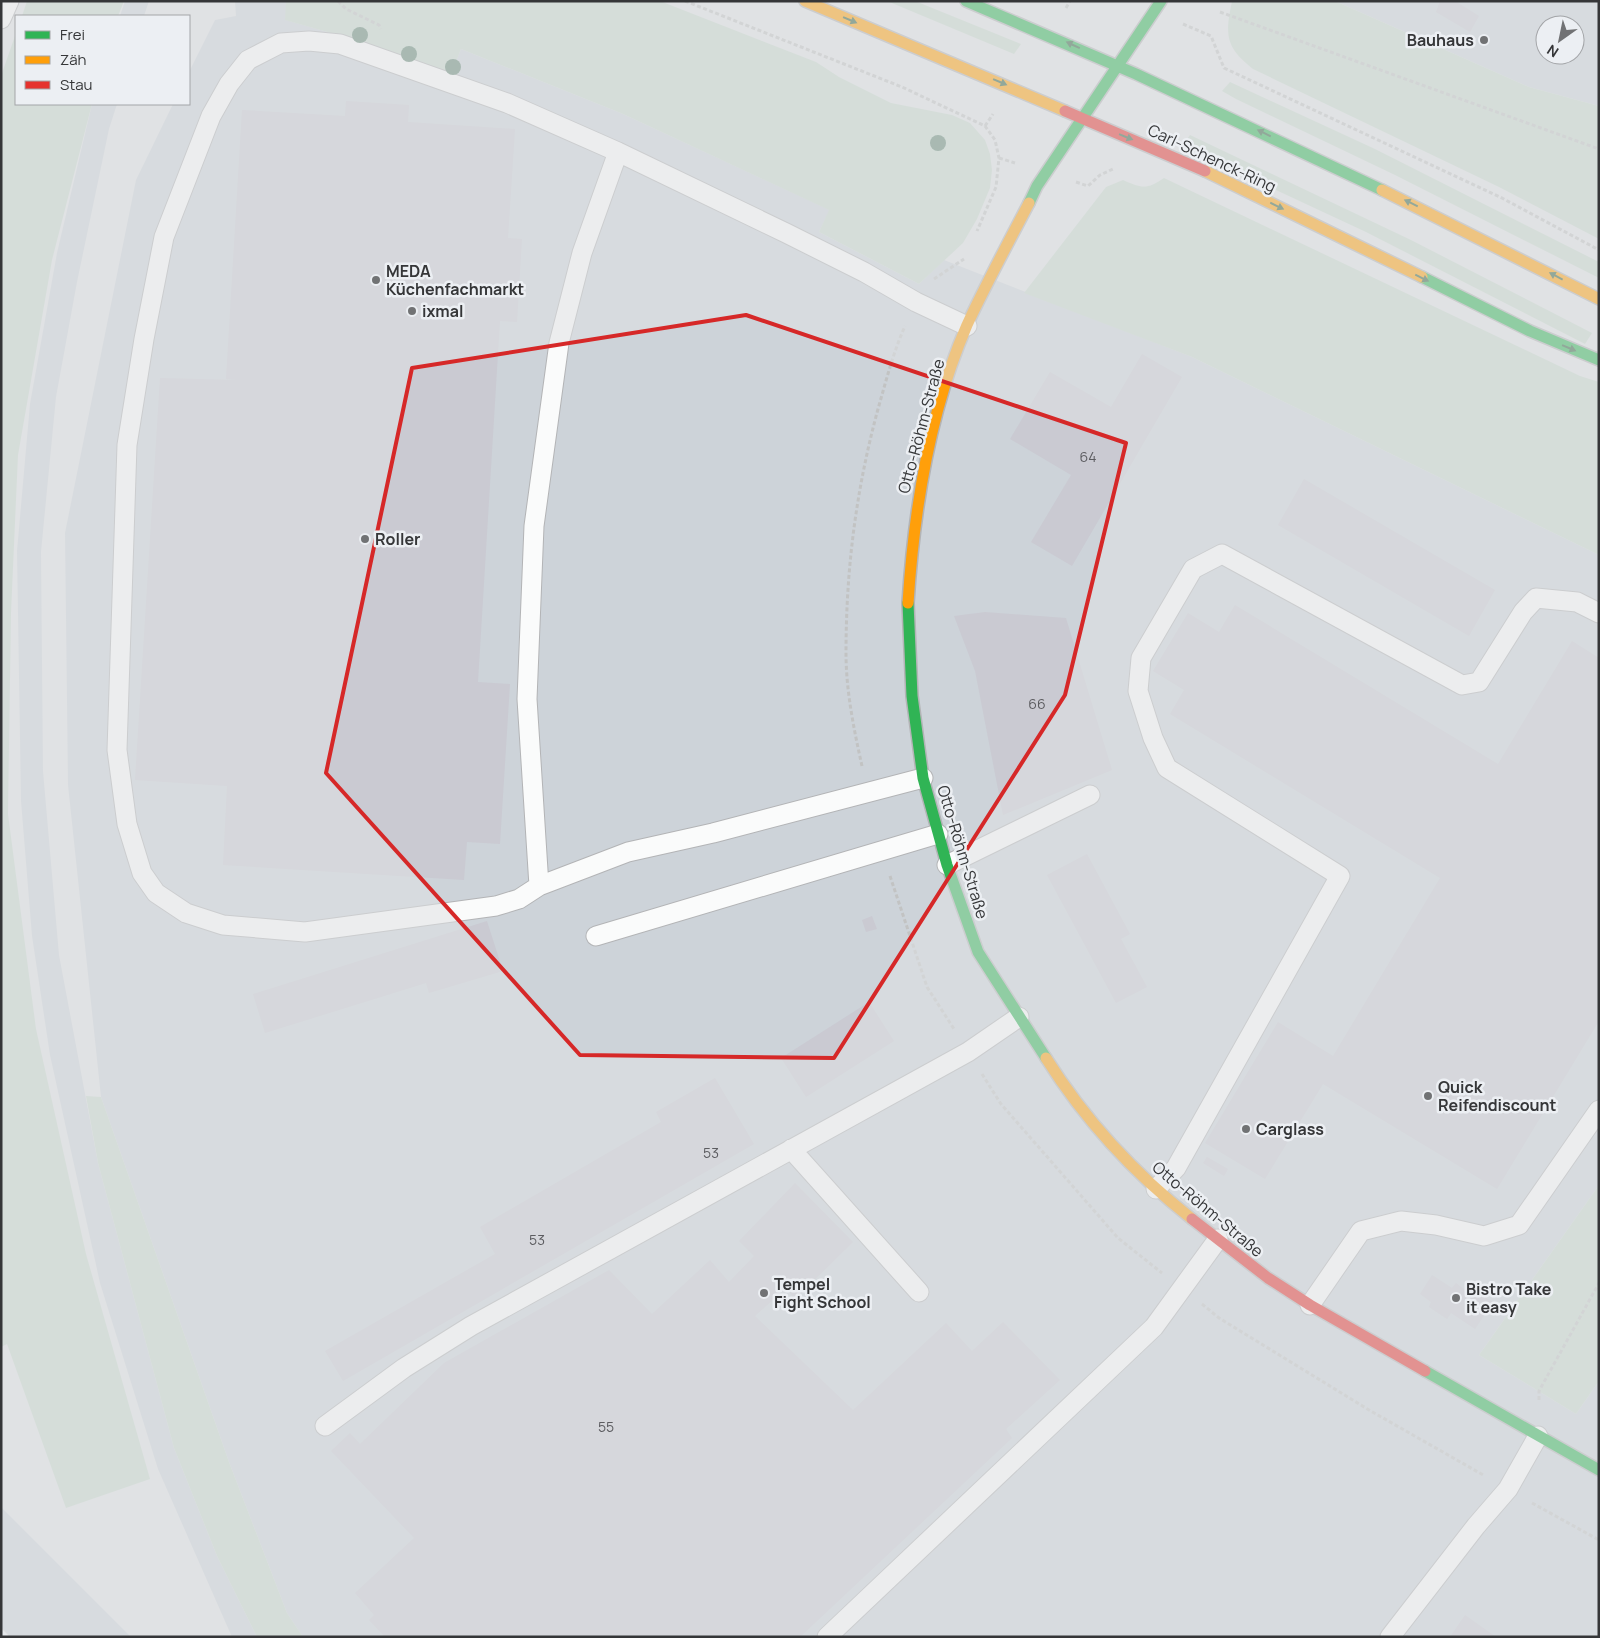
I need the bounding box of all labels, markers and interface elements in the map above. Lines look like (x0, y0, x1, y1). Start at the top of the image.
legend (15, 15, 190, 105)
north arrow (1535, 15, 1585, 65)
one-way arrow (843, 16, 858, 24)
text: Frei (60, 24, 85, 45)
place label: Bauhaus (1407, 29, 1474, 51)
marker: Bauhaus (1478, 34, 1490, 46)
one-way arrow (1066, 41, 1080, 49)
text: N (1543, 41, 1562, 62)
text: Zäh (60, 49, 87, 70)
text: Stau (60, 74, 93, 95)
one-way arrow (993, 78, 1008, 86)
street label: Carl-Schenck-Ring (1144, 119, 1280, 197)
one-way arrow (1257, 129, 1271, 137)
one-way arrow (1118, 134, 1133, 141)
one-way arrow (1403, 199, 1418, 207)
one-way arrow (1270, 202, 1284, 210)
place label: MEDA Küchenfachmarkt (386, 260, 524, 300)
one-way arrow (1548, 272, 1563, 280)
marker: MEDA Küchenfachmarkt (370, 274, 382, 286)
one-way arrow (1415, 274, 1430, 282)
place label: ixmal (422, 300, 463, 322)
marker: ixmal (406, 305, 418, 317)
one-way arrow (1562, 344, 1577, 352)
street label: Otto-Röhm-Straße (892, 356, 950, 496)
house number: 64 (1080, 447, 1096, 466)
place label: Roller (375, 528, 420, 550)
marker: Roller (359, 533, 371, 545)
house number: 66 (1028, 694, 1046, 713)
street label: Otto-Röhm-Straße (932, 783, 994, 921)
place label: Quick Reifendiscount (1438, 1076, 1557, 1116)
marker: Quick Reifendiscount (1422, 1090, 1434, 1102)
place label: Carglass (1256, 1118, 1324, 1140)
marker: Carglass (1240, 1123, 1252, 1135)
house number: 53 (703, 1143, 719, 1162)
street label: Otto-Röhm-Straße (1148, 1156, 1268, 1262)
house number: 53 (529, 1230, 545, 1249)
place label: Tempel Fight School (774, 1273, 871, 1313)
place label: Bistro Take it easy (1466, 1278, 1552, 1318)
marker: Tempel Fight School (758, 1287, 770, 1299)
marker: Bistro Take it easy (1450, 1292, 1462, 1304)
house number: 55 (598, 1417, 614, 1436)

